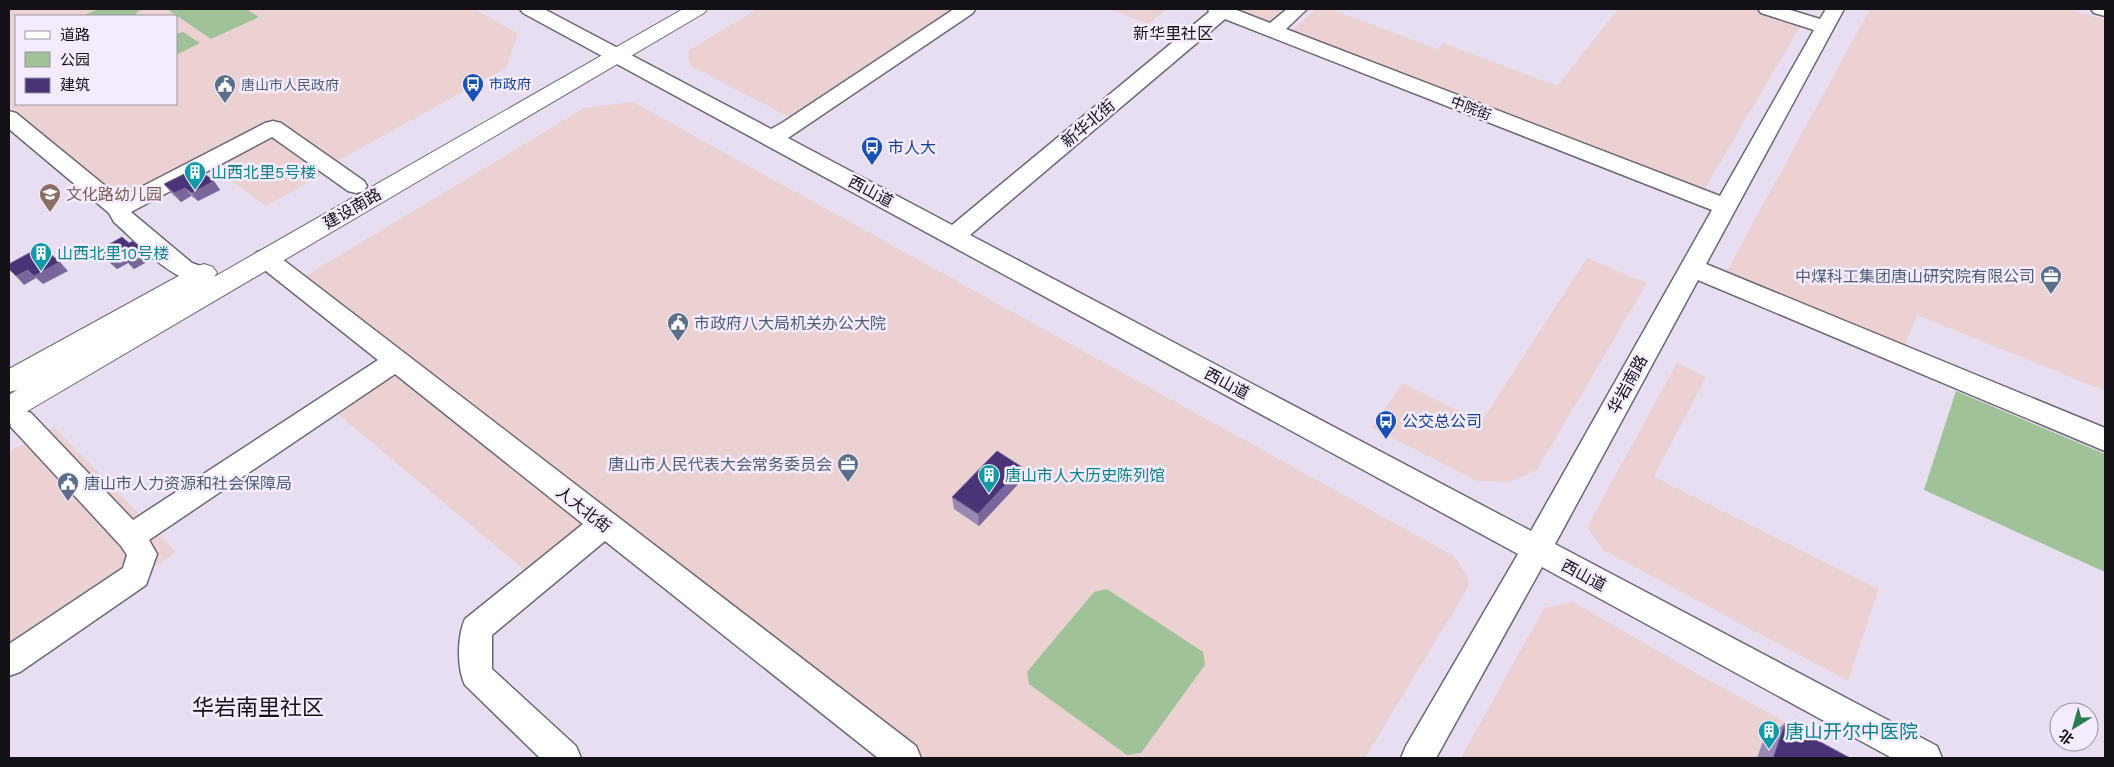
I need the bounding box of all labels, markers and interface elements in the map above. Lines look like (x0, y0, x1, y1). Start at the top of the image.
legend (15, 15, 178, 105)
district label: 新华里社区 (1133, 24, 1213, 43)
text: 道路 (60, 26, 90, 44)
text: 公园 (60, 51, 90, 69)
bus stop icon: 市政府 (461, 72, 485, 103)
public building icon: 唐山市人民政府 (213, 73, 237, 104)
text: 建筑 (60, 76, 90, 94)
place label: 市政府 (489, 76, 531, 92)
place label: 唐山市人民政府 (241, 77, 339, 93)
street label: 中院街 (1449, 93, 1493, 123)
street label: 新华北街 (1058, 96, 1119, 151)
bus stop icon: 市人大 (860, 135, 884, 166)
place label: 市人大 (888, 138, 936, 157)
building icon: 山西北里5号楼 (183, 160, 207, 191)
place label: 山西北里5号楼 (211, 163, 316, 182)
street label: 西山道 (845, 172, 896, 211)
school or university icon: 文化路幼儿园 (38, 182, 62, 213)
street label: 建设南路 (320, 184, 385, 233)
place label: 文化路幼儿园 (66, 185, 162, 204)
building icon: 山西北里10号楼 (29, 241, 53, 272)
place label: 山西北里10号楼 (57, 244, 169, 263)
office icon: 中煤科工集团唐山研究院有限公司 (2039, 264, 2063, 295)
place label: 中煤科工集团唐山研究院有限公司 (1795, 267, 2035, 286)
public building icon: 市政府八大局机关办公大院 (666, 311, 690, 342)
place label: 市政府八大局机关办公大院 (694, 314, 886, 333)
street label: 华岩南路 (1604, 352, 1651, 417)
street label: 西山道 (1201, 364, 1252, 403)
bus stop icon: 公交总公司 (1374, 409, 1398, 440)
place label: 公交总公司 (1402, 412, 1482, 431)
office icon: 唐山市人民代表大会常务委员会 (836, 452, 860, 483)
place label: 唐山市人民代表大会常务委员会 (608, 455, 832, 474)
building icon: 唐山市人大历史陈列馆 (977, 463, 1001, 494)
place label: 唐山市人大历史陈列馆 (1005, 466, 1165, 485)
public building icon: 唐山市人力资源和社会保障局 (56, 471, 80, 502)
place label: 唐山市人力资源和社会保障局 (84, 474, 292, 493)
street label: 人大北街 (553, 482, 615, 537)
street label: 西山道 (1558, 556, 1609, 595)
district label: 华岩南里社区 (192, 695, 324, 720)
north arrow (2049, 702, 2099, 752)
building icon: 唐山开尔中医院 (1757, 719, 1781, 750)
place label: 唐山开尔中医院 (1785, 720, 1918, 743)
text: 北 (2056, 727, 2077, 748)

